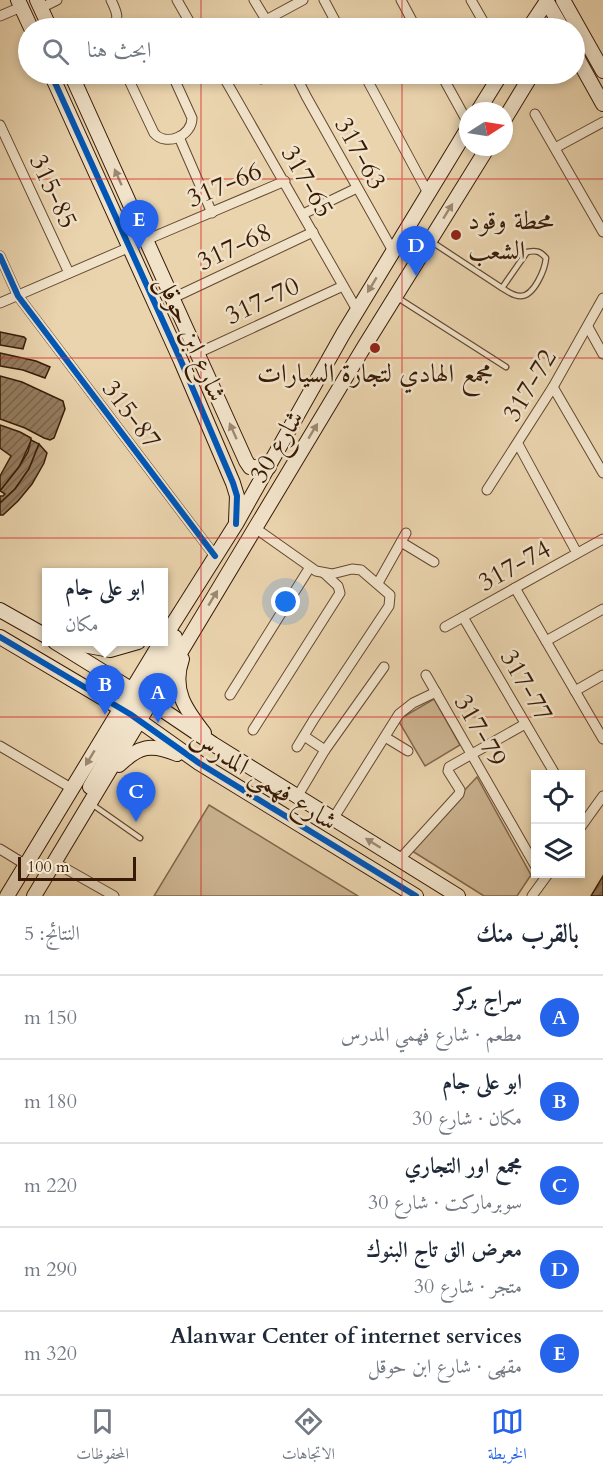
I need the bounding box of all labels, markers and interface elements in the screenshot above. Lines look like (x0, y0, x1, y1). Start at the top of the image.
search box (18, 18, 585, 84)
icon: search (39, 35, 72, 68)
text: ابحث هنا (87, 35, 152, 65)
north arrow (459, 102, 513, 156)
street label: 317-63 (326, 111, 395, 196)
street label: 317-65 (273, 139, 342, 224)
street label: 315-85 (21, 148, 86, 234)
street label: 317-66 (181, 153, 267, 216)
one-way arrow (113, 168, 123, 186)
pin: E (120, 200, 158, 250)
one-way arrow (443, 203, 454, 219)
place label: محطة وقود الشعب (468, 203, 554, 268)
street label: 317-68 (191, 214, 277, 279)
pin: D (396, 226, 436, 276)
marker: محطة وقود الشعب (449, 228, 463, 242)
street label: 317-70 (219, 268, 305, 333)
street label: شارع ابن حوقل (145, 270, 235, 408)
one-way arrow (366, 277, 377, 294)
marker: مجمع الهادي لتجارة السيارات (368, 341, 382, 355)
street label: 317-72 (494, 343, 565, 428)
place label: مجمع الهادي لتجارة السيارات (257, 356, 493, 397)
street label: 315-87 (94, 373, 169, 456)
street label: شارع 30 (241, 403, 315, 491)
one-way arrow (228, 422, 238, 440)
one-way arrow (308, 423, 319, 439)
street label: 317-74 (472, 531, 557, 600)
popup (42, 568, 168, 646)
text: ابو علی جام (65, 573, 145, 603)
your location (271, 587, 300, 616)
one-way arrow (207, 590, 218, 606)
text: مكان (65, 611, 99, 638)
street label: 317-77 (492, 643, 561, 728)
pin: B (86, 666, 124, 715)
pin: A (138, 674, 178, 723)
street label: 317-79 (446, 688, 515, 773)
street label: شارع فهمي المدرس (180, 720, 344, 845)
one-way arrow (84, 750, 95, 766)
map controls (531, 770, 585, 878)
button: locate (531, 770, 585, 824)
pin: C (116, 772, 156, 822)
button: layers (531, 824, 585, 878)
one-way arrow (365, 838, 381, 849)
scale bar (18, 854, 136, 882)
text: 100 m (27, 856, 69, 878)
text: بالقرب منك (476, 916, 579, 951)
text: النتائج: 5 (24, 920, 80, 947)
text: سراج بركر (454, 983, 522, 1013)
text: 150 m (24, 1004, 77, 1031)
text: A (552, 1004, 567, 1031)
text: مطعم · شارع فهمي المدرس (341, 1021, 522, 1048)
text: ابو علی جام (442, 1067, 522, 1097)
text: 180 m (24, 1088, 77, 1115)
text: B (552, 1088, 567, 1115)
text: مكان · شارع 30 (412, 1105, 522, 1132)
text: مجمع اور التجاري (405, 1151, 522, 1181)
text: 220 m (24, 1172, 77, 1199)
text: C (552, 1172, 567, 1199)
text: سوبرماركت · شارع 30 (368, 1189, 522, 1216)
text: معرض الق تاج البنوك (366, 1235, 522, 1265)
text: 290 m (24, 1256, 77, 1283)
text: D (551, 1256, 568, 1283)
text: متجر · شارع 30 (414, 1273, 522, 1300)
text: Alanwar Center of internet services (170, 1321, 522, 1351)
text: 320 m (24, 1340, 77, 1367)
text: E (553, 1340, 566, 1367)
text: مقهى · شارع ابن حوقل (368, 1353, 522, 1380)
tab: المحفوظات (76, 1405, 129, 1469)
tab: الاتجاهات (282, 1405, 335, 1469)
tab: الخريطة (488, 1405, 527, 1469)

